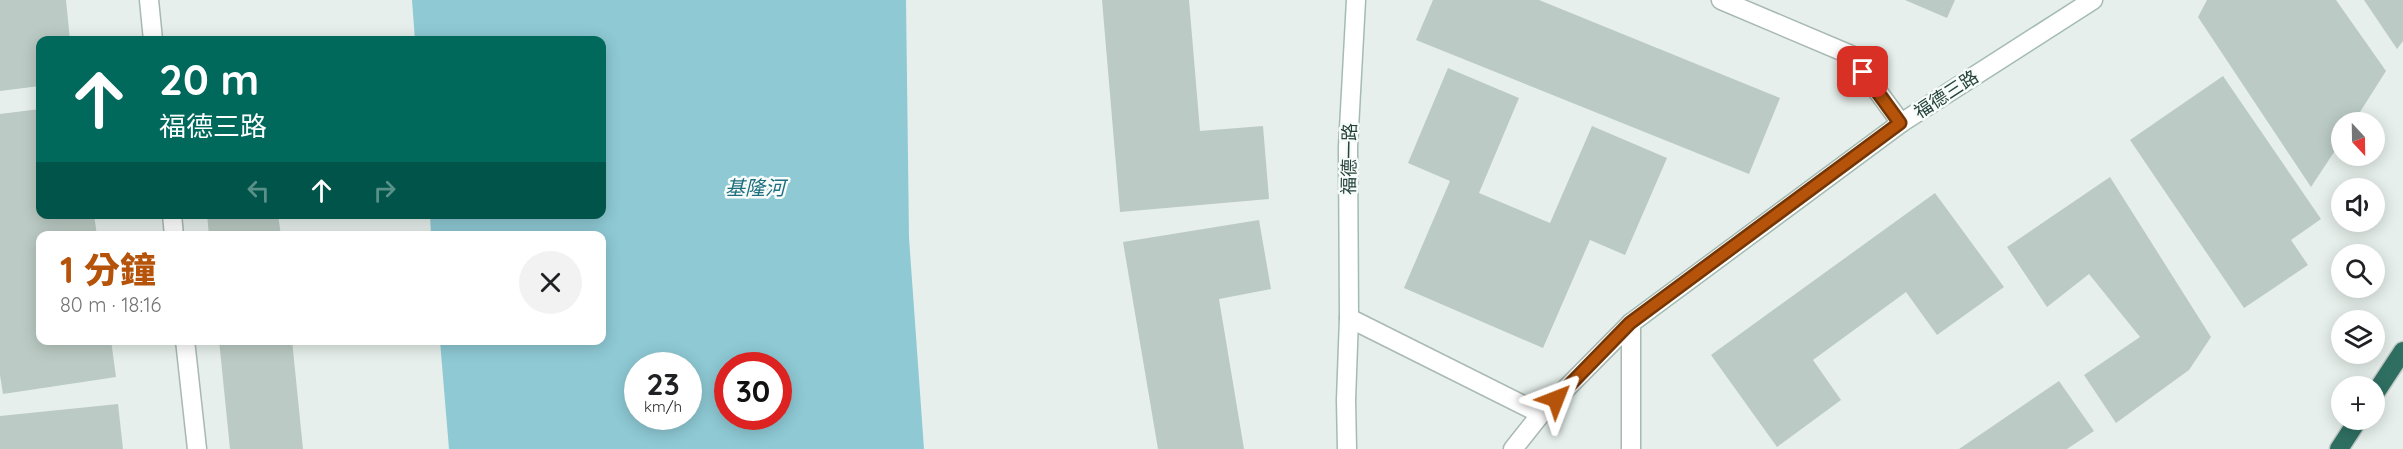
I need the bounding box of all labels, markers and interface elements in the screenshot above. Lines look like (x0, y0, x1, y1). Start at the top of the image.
pin (1837, 46, 1888, 97)
text: 20 m (159, 53, 259, 106)
icon: arrive (1846, 55, 1879, 88)
icon: ahead (60, 60, 138, 138)
street label: 福德三路 (1910, 65, 1982, 123)
text: 福德三路 (159, 109, 267, 143)
north arrow (2331, 112, 2385, 166)
map controls (2331, 112, 2385, 430)
street label: 福德一路 (1337, 123, 1361, 195)
icon: left (242, 174, 275, 207)
icon: ahead (305, 174, 338, 207)
icon: right (368, 174, 401, 207)
water label: 基隆河 (725, 175, 789, 200)
button: sound (2331, 178, 2385, 232)
button: search (2331, 244, 2385, 298)
text: 1 分鐘 (60, 247, 156, 292)
button: close (519, 251, 582, 314)
text: 80 m · 18:16 (60, 292, 161, 317)
button: layers (2331, 310, 2385, 364)
speed limit sign: 30 (714, 352, 792, 430)
text: 23 (646, 365, 680, 403)
position arrow (1524, 367, 1588, 431)
button: + (2331, 376, 2385, 430)
text: km/h (644, 397, 682, 416)

